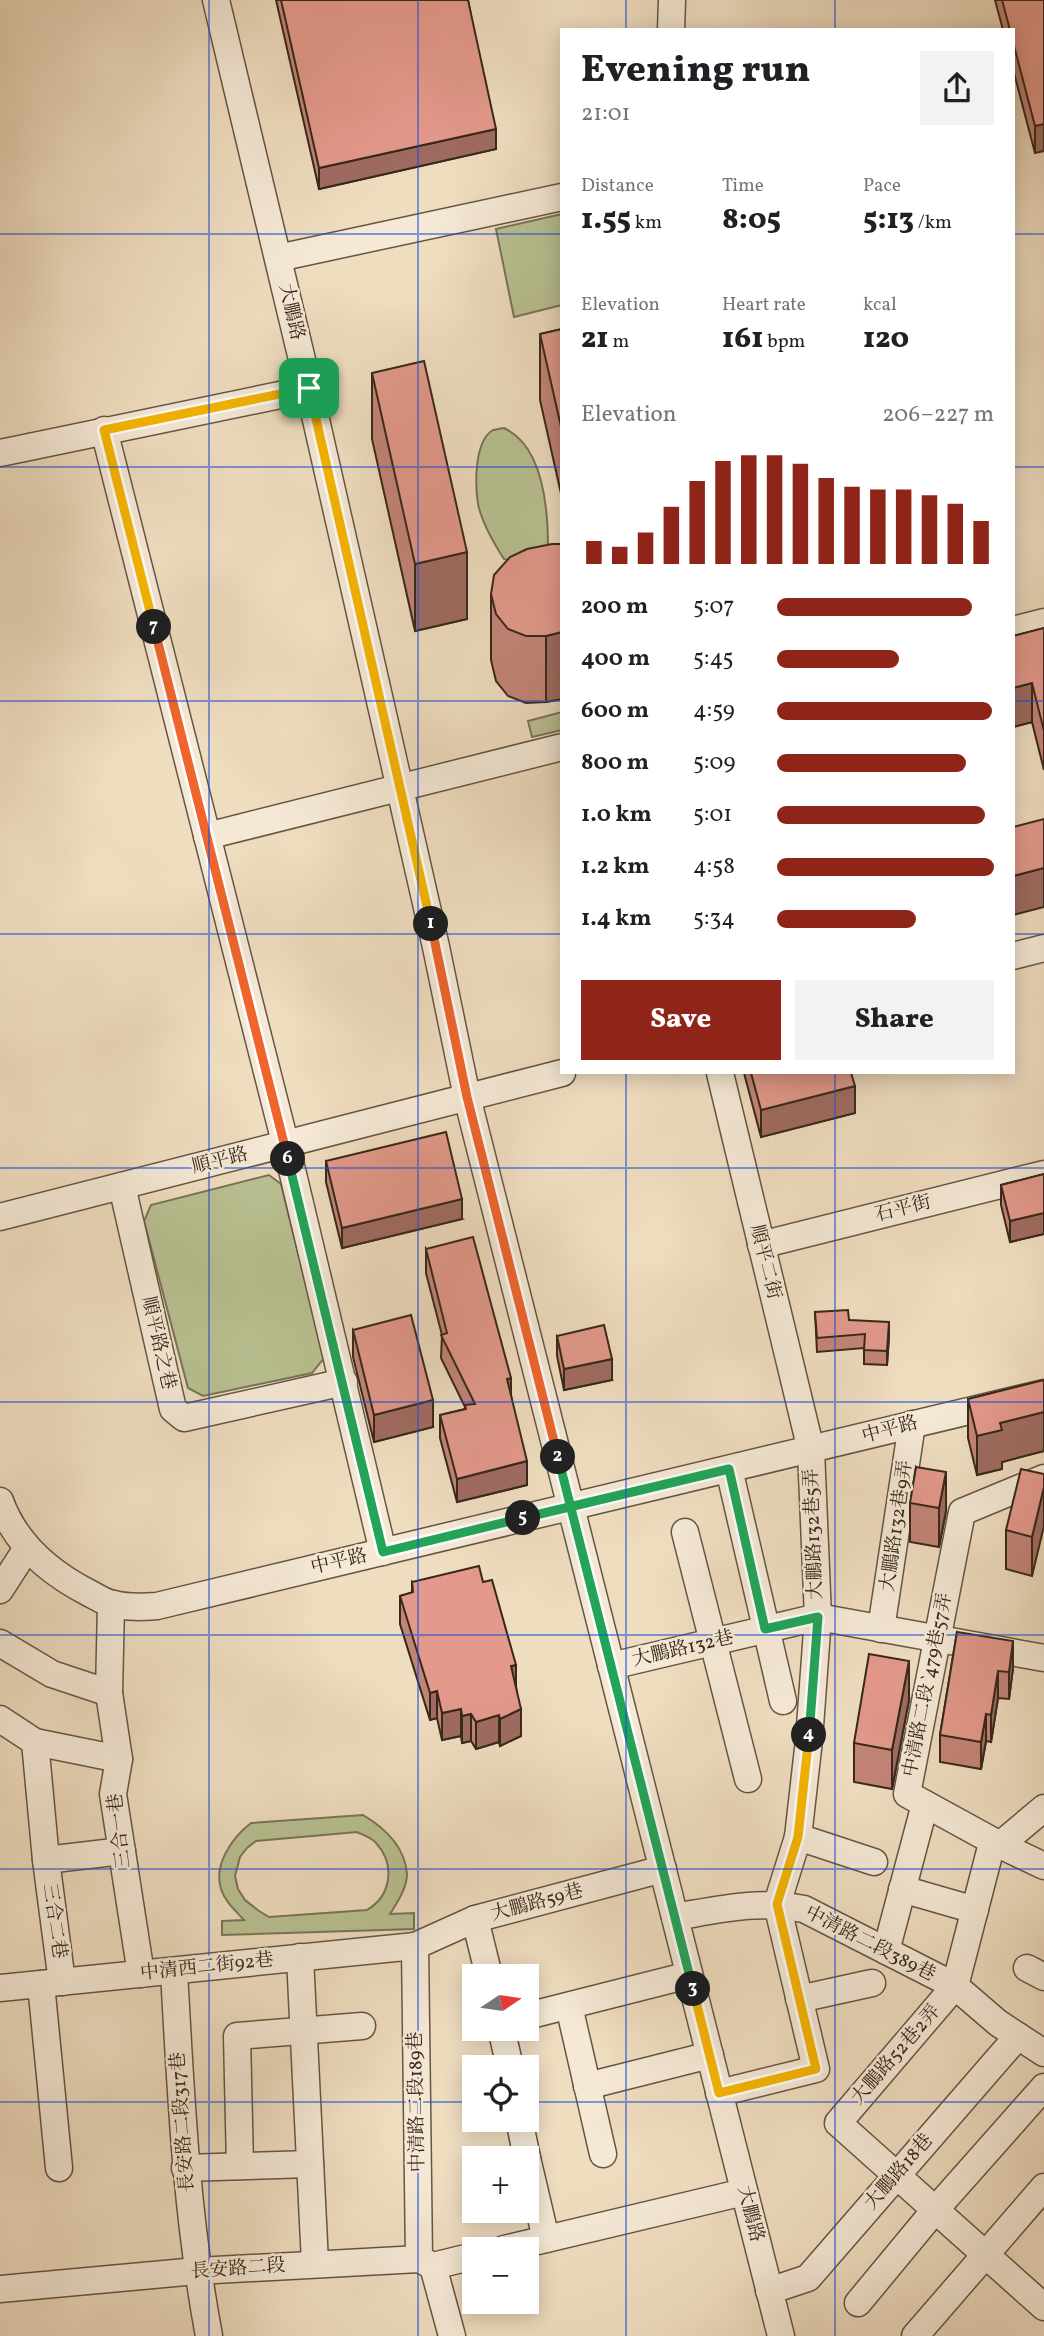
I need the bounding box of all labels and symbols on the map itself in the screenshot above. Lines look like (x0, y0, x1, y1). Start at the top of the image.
street label: 大鵬路 (272, 281, 310, 343)
pin (279, 358, 339, 418)
pin: 7 (136, 610, 172, 644)
pin: 1 (414, 906, 448, 942)
street label: 順平路 (189, 1141, 251, 1181)
pin: 6 (270, 1142, 306, 1176)
street label: 石平街 (872, 1189, 934, 1229)
street label: 順平二街 (743, 1222, 787, 1302)
street label: 順平路之巷 (135, 1294, 181, 1392)
street label: 中平路 (859, 1410, 921, 1450)
pin: 2 (540, 1440, 576, 1474)
street label: 大鵬路132巷9弄 (875, 1459, 919, 1593)
street label: 大鵬路132巷5弄 (799, 1468, 829, 1600)
pin: 5 (505, 1500, 540, 1536)
street label: 中平路 (308, 1543, 370, 1581)
street label: 中清路二段ˋ479巷57弄 (897, 1591, 959, 1779)
street label: 大鵬路132巷 (630, 1625, 736, 1673)
pin: 4 (792, 1718, 826, 1752)
street label: 三合一巷 (102, 1792, 138, 1870)
street label: 大鵬路59巷 (488, 1878, 586, 1928)
street label: 三合二巷 (36, 1882, 72, 1960)
street label: 中清路二段389巷 (800, 1900, 940, 1988)
street label: 中清西二街92巷 (139, 1947, 275, 1987)
north arrow (462, 1964, 539, 2040)
pin: 3 (676, 1972, 710, 2007)
street label: 大鵬路52巷2弄 (845, 1999, 947, 2111)
street label: 中清路二段189巷 (403, 2031, 431, 2173)
street label: 長安路二段317巷 (165, 2051, 201, 2193)
street label: 大鵬路18巷 (859, 2128, 939, 2216)
street label: 大鵬路 (730, 2183, 770, 2245)
street label: 長安路二段 (190, 2253, 286, 2285)

